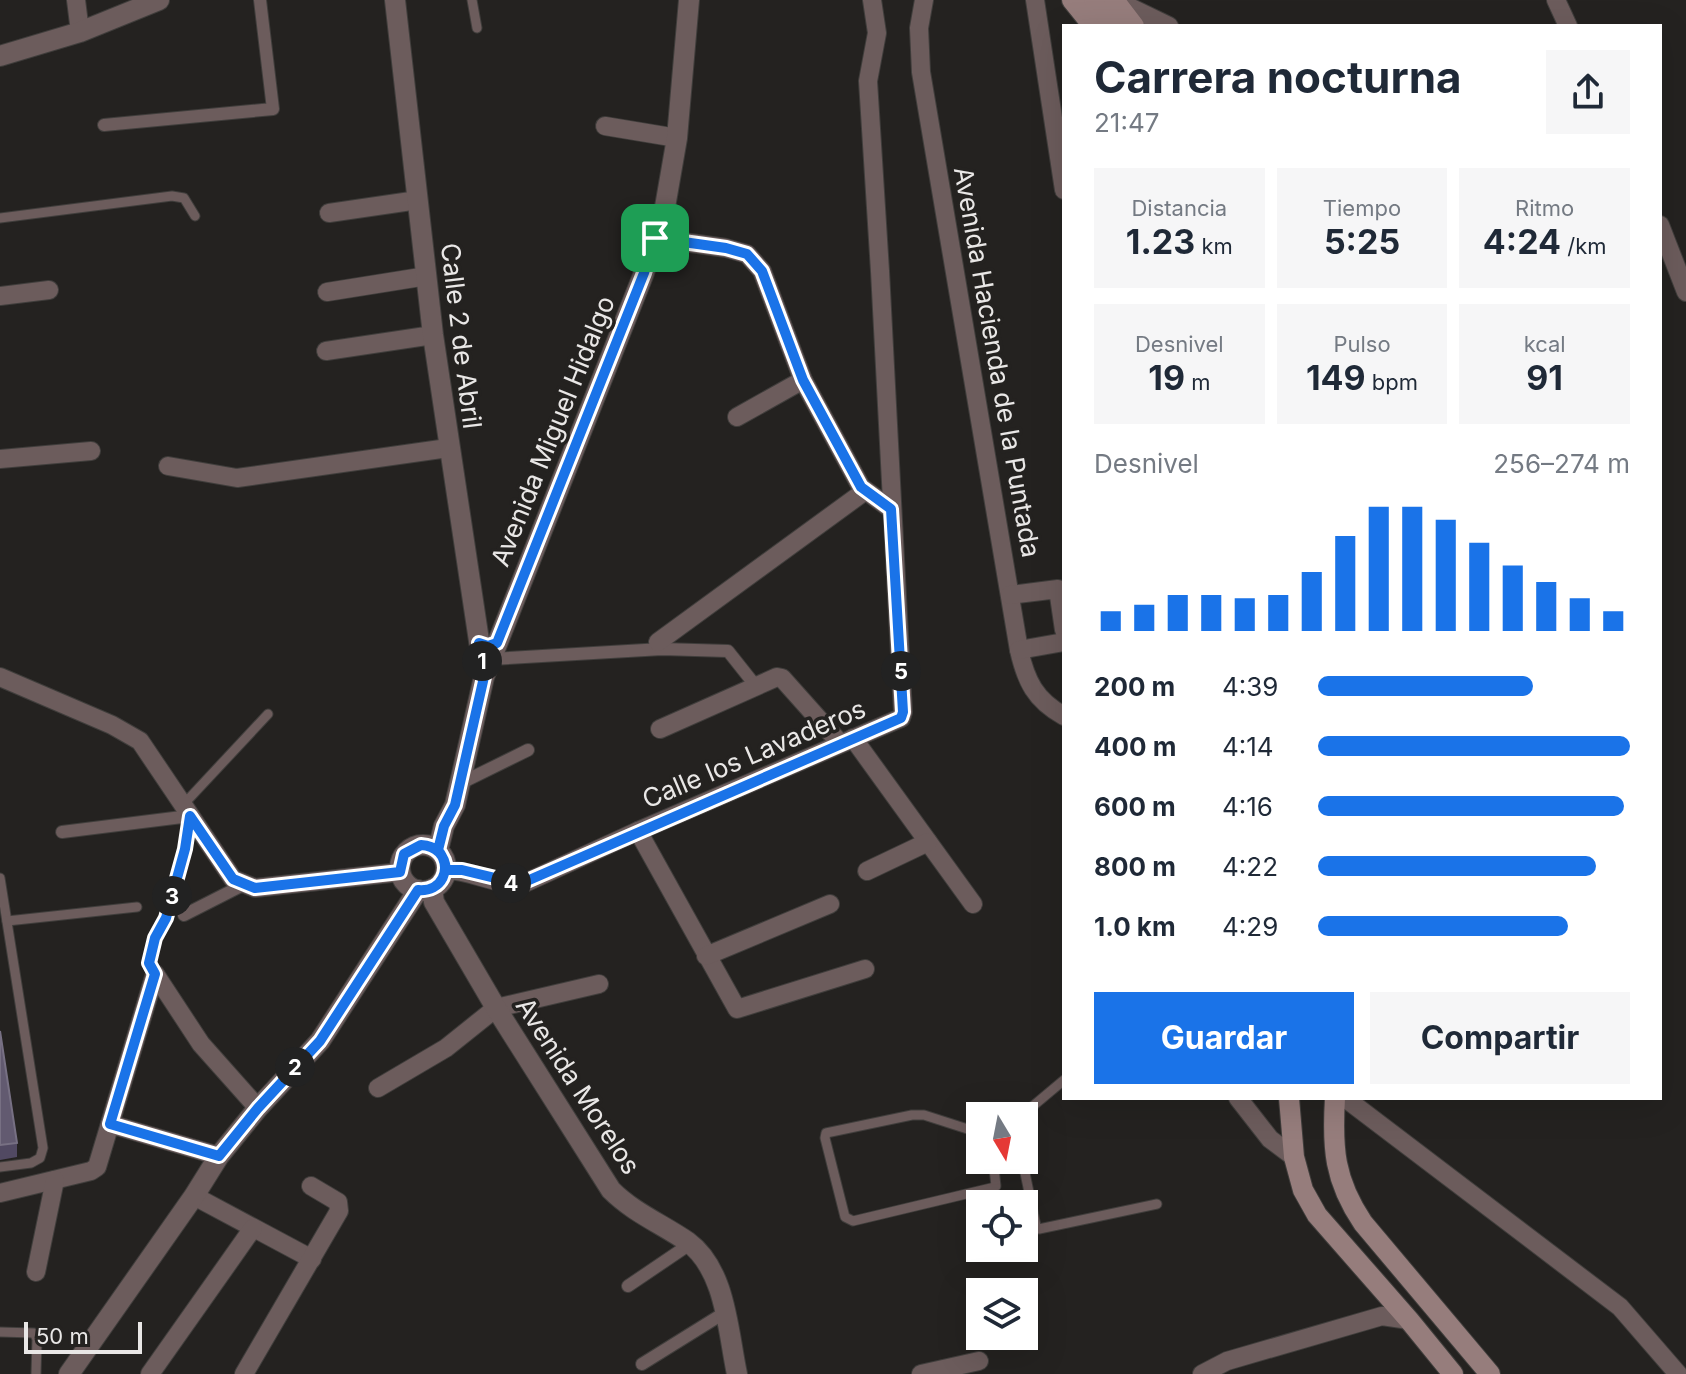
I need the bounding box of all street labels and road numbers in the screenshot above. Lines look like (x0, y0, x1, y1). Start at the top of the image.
street label: Avenida Hacienda de la Puntada (948, 164, 1047, 560)
street label: Calle 2 de Abril (435, 241, 488, 431)
street label: Avenida Miguel Hidalgo (484, 291, 621, 570)
street label: Calle los Lavaderos (638, 693, 870, 815)
street label: Avenida Morelos (510, 992, 647, 1180)

